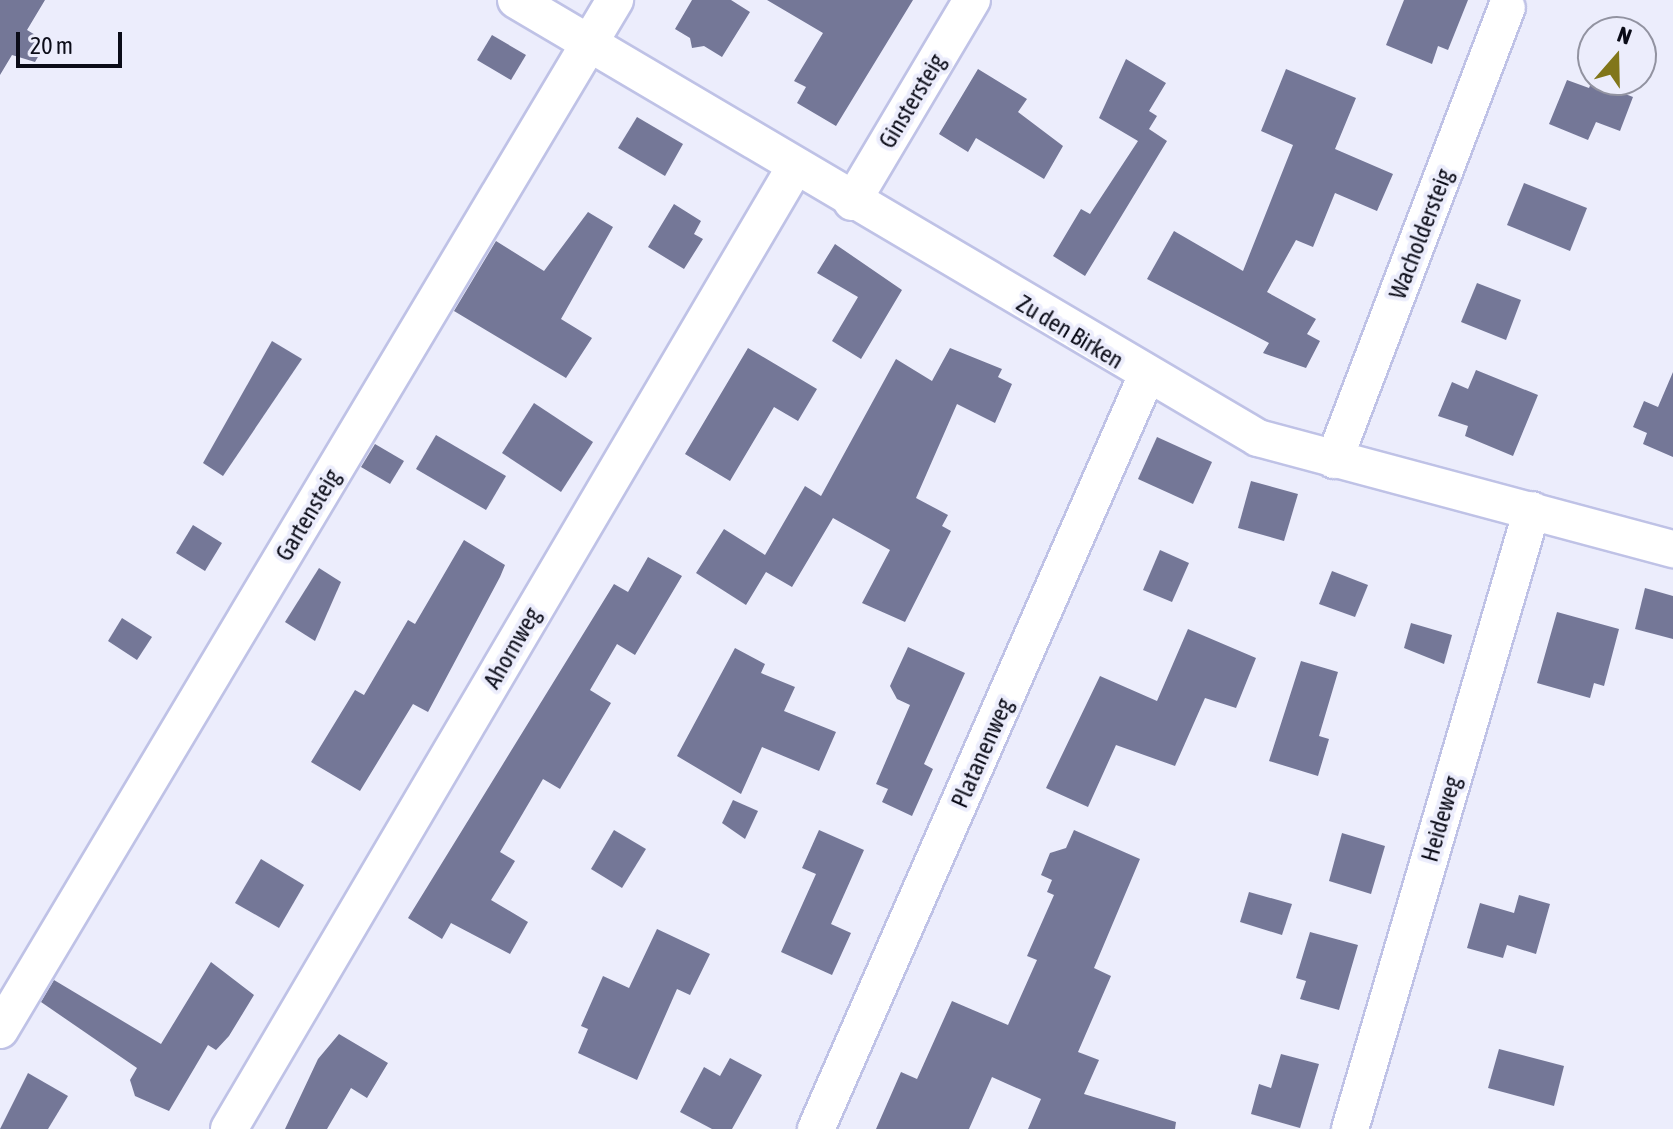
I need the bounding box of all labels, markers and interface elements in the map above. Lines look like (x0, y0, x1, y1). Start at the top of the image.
scale bar (20, 16, 126, 66)
north arrow (1577, 16, 1657, 96)
text: N (1614, 21, 1635, 50)
text: 20 m (30, 32, 73, 59)
street label: Ginstersteig (873, 49, 951, 153)
street label: Wacholdersteig (1383, 165, 1459, 303)
street label: Zu den Birken (1011, 289, 1129, 375)
street label: Gartensteig (269, 464, 347, 566)
street label: Ahornweg (477, 602, 547, 694)
street label: Platanenweg (945, 694, 1019, 812)
street label: Heideweg (1415, 773, 1467, 865)

